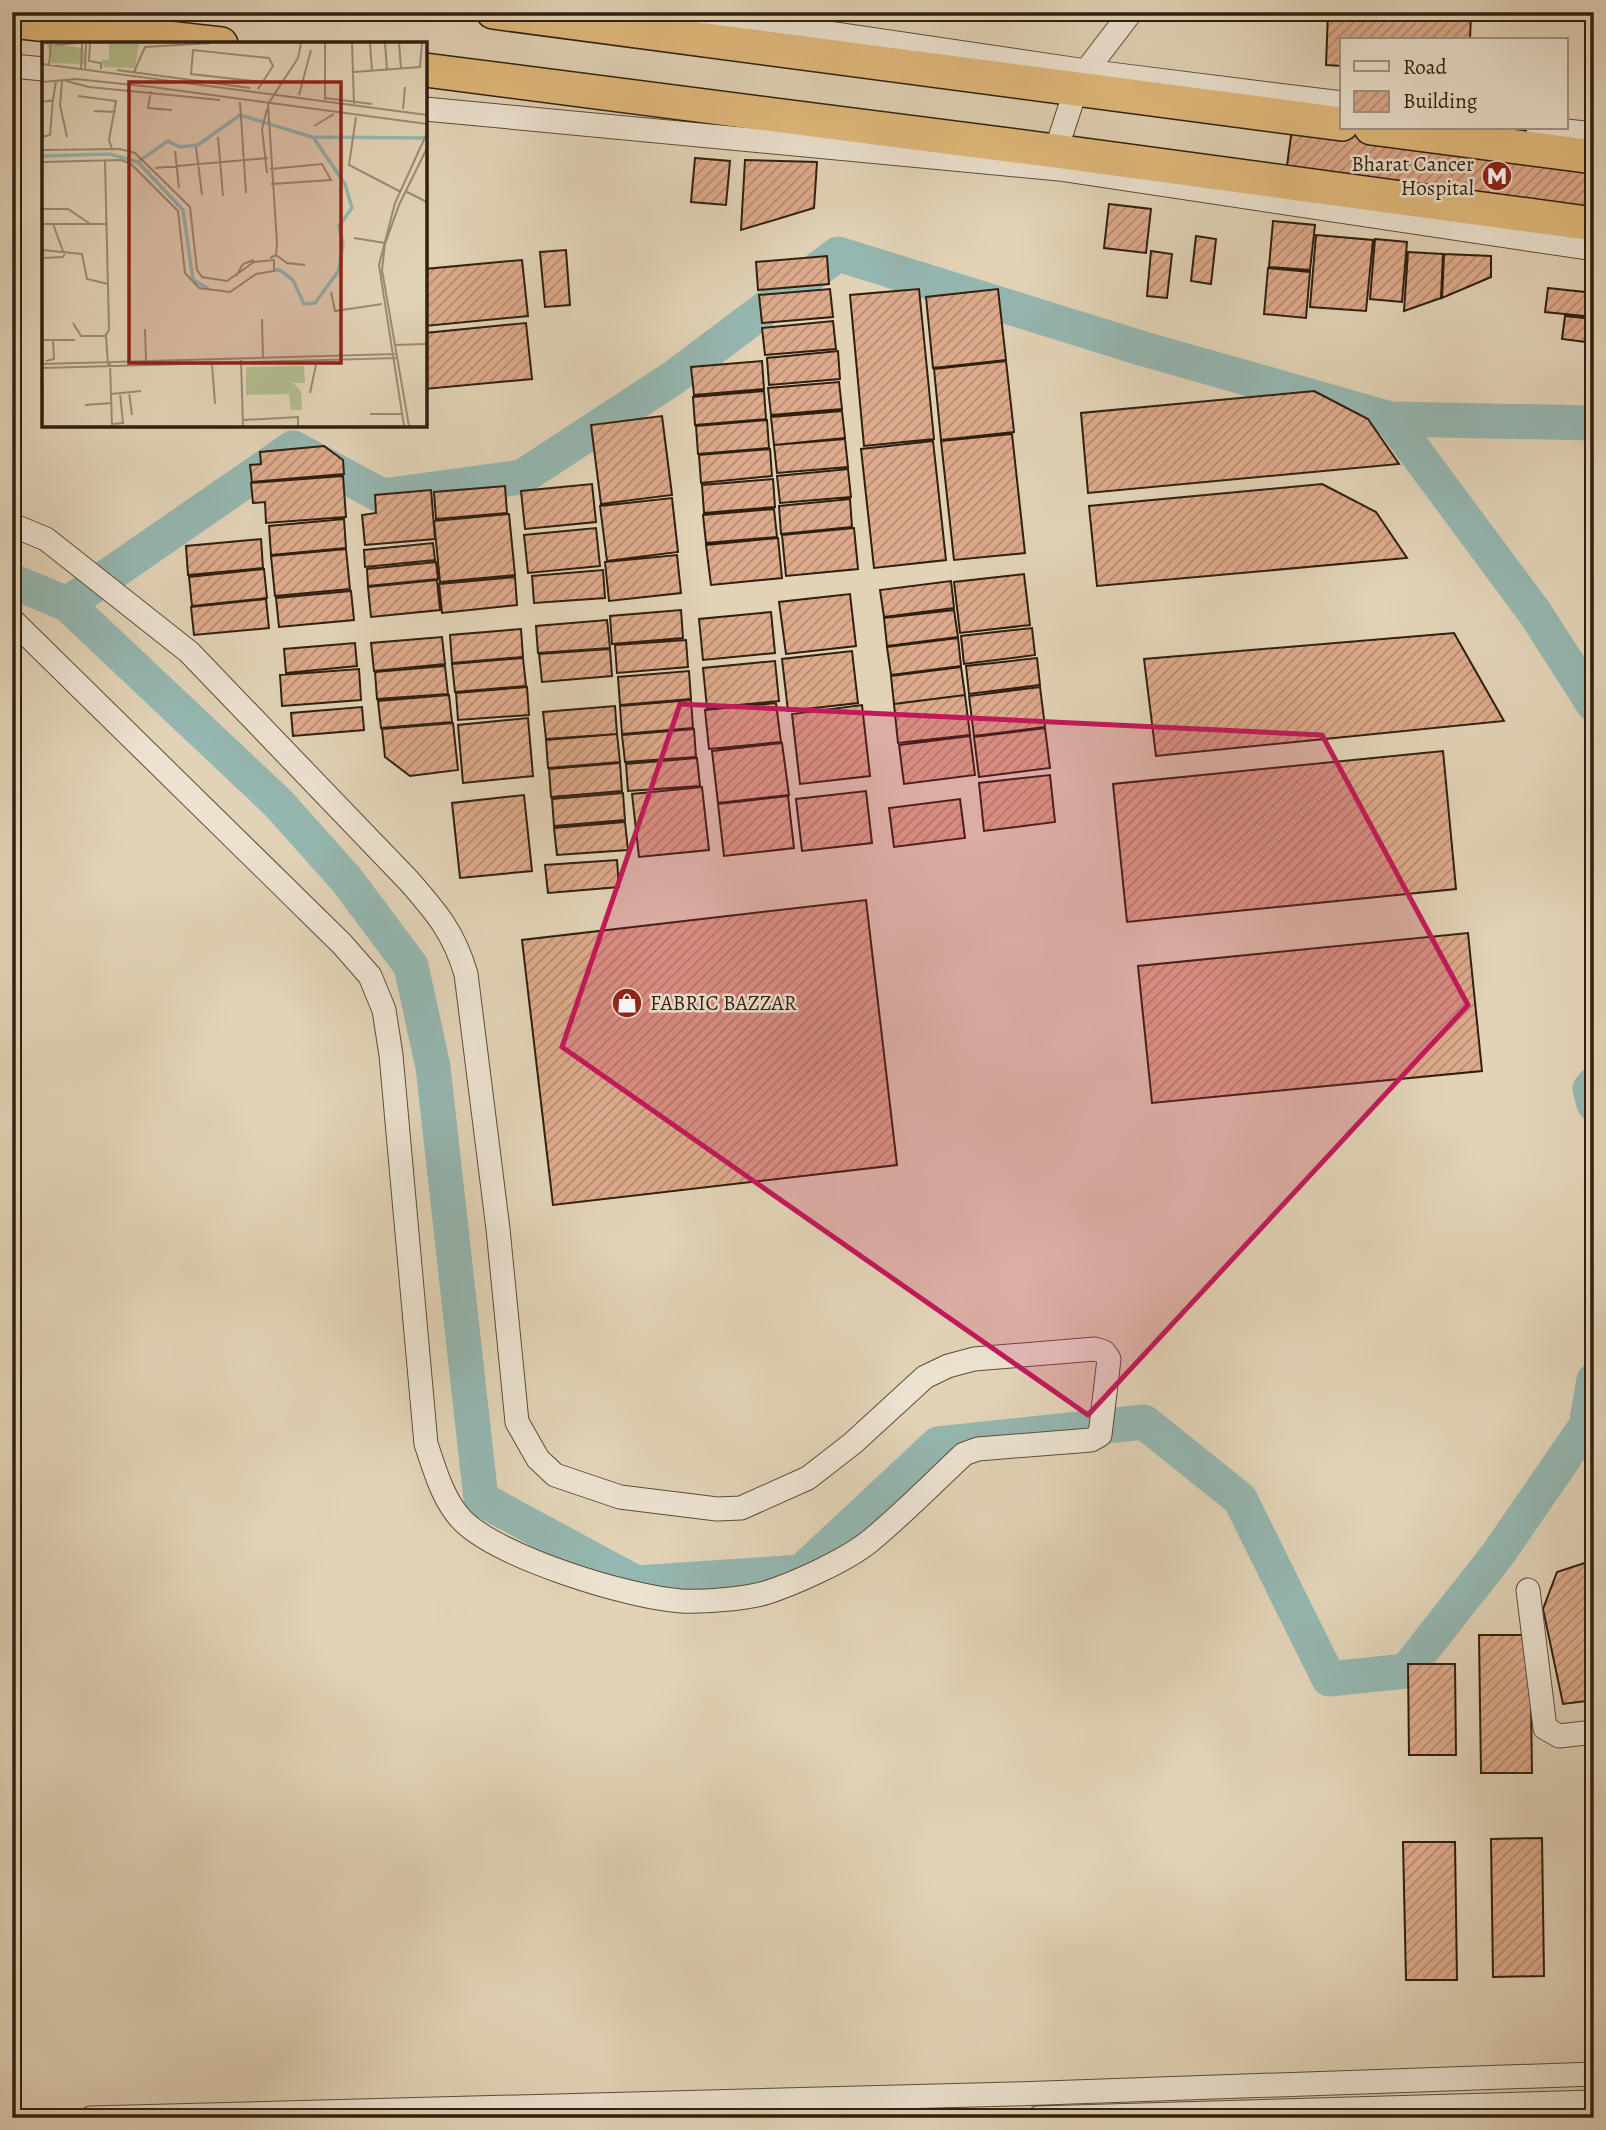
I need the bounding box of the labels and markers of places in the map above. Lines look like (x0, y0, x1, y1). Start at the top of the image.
place label: Bharat Cancer Hospital (1351, 150, 1474, 202)
metro station icon: Bharat Cancer Hospital (1480, 159, 1514, 193)
shop icon: FABRIC BAZZAR (610, 986, 644, 1020)
place label: FABRIC BAZZAR (650, 989, 797, 1017)

